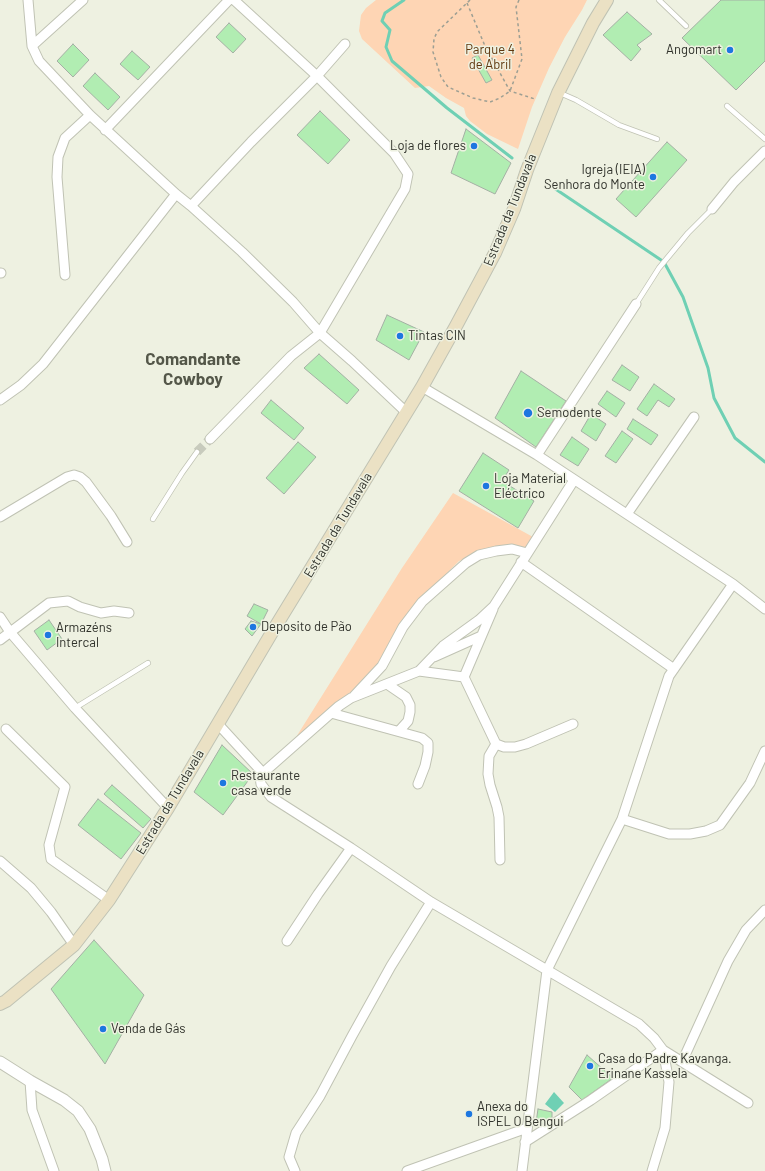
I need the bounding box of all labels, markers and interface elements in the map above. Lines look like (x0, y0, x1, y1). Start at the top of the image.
park label: Parque 4 de Abril (465, 42, 515, 73)
place label: Angomart (666, 42, 722, 58)
marker: Angomart (725, 45, 735, 55)
place label: Loja de flores (390, 138, 466, 154)
marker: Loja de flores (469, 141, 479, 151)
street label: Estrada da Tundavala (480, 152, 540, 268)
place label: Igreja (IEIA) Senhora do Monte (544, 162, 645, 193)
marker: Igreja (IEIA) Senhora do Monte (648, 172, 658, 182)
place label: Tintas CIN (408, 328, 466, 344)
marker: Tintas CIN (395, 331, 405, 341)
district label: Comandante Cowboy (145, 349, 241, 389)
place label: Semodente (537, 405, 602, 421)
marker: Semodente (522, 407, 534, 419)
street label: Estrada da Tundavala (301, 470, 375, 580)
place label: Loja Material Eléctrico (494, 471, 566, 502)
marker: Loja Material Eléctrico (481, 481, 491, 491)
place label: Deposito de Pão (261, 619, 352, 635)
place label: Armazéns Intercal (56, 620, 112, 651)
marker: Deposito de Pão (248, 622, 258, 632)
marker: Armazéns Intercal (43, 630, 53, 640)
street label: Estrada da Tundavala (133, 747, 207, 857)
place label: Restaurante casa verde (231, 768, 300, 799)
marker: Restaurante casa verde (218, 778, 228, 788)
place label: Venda de Gás (111, 1021, 186, 1037)
marker: Venda de Gás (98, 1024, 108, 1034)
place label: Casa do Padre Kavanga. Erinane Kassela (598, 1051, 732, 1082)
marker: Casa do Padre Kavanga. Erinane Kassela (585, 1061, 595, 1071)
place label: Anexa do ISPEL O Bengui (477, 1099, 564, 1130)
marker: Anexa do ISPEL O Bengui (464, 1109, 474, 1119)

